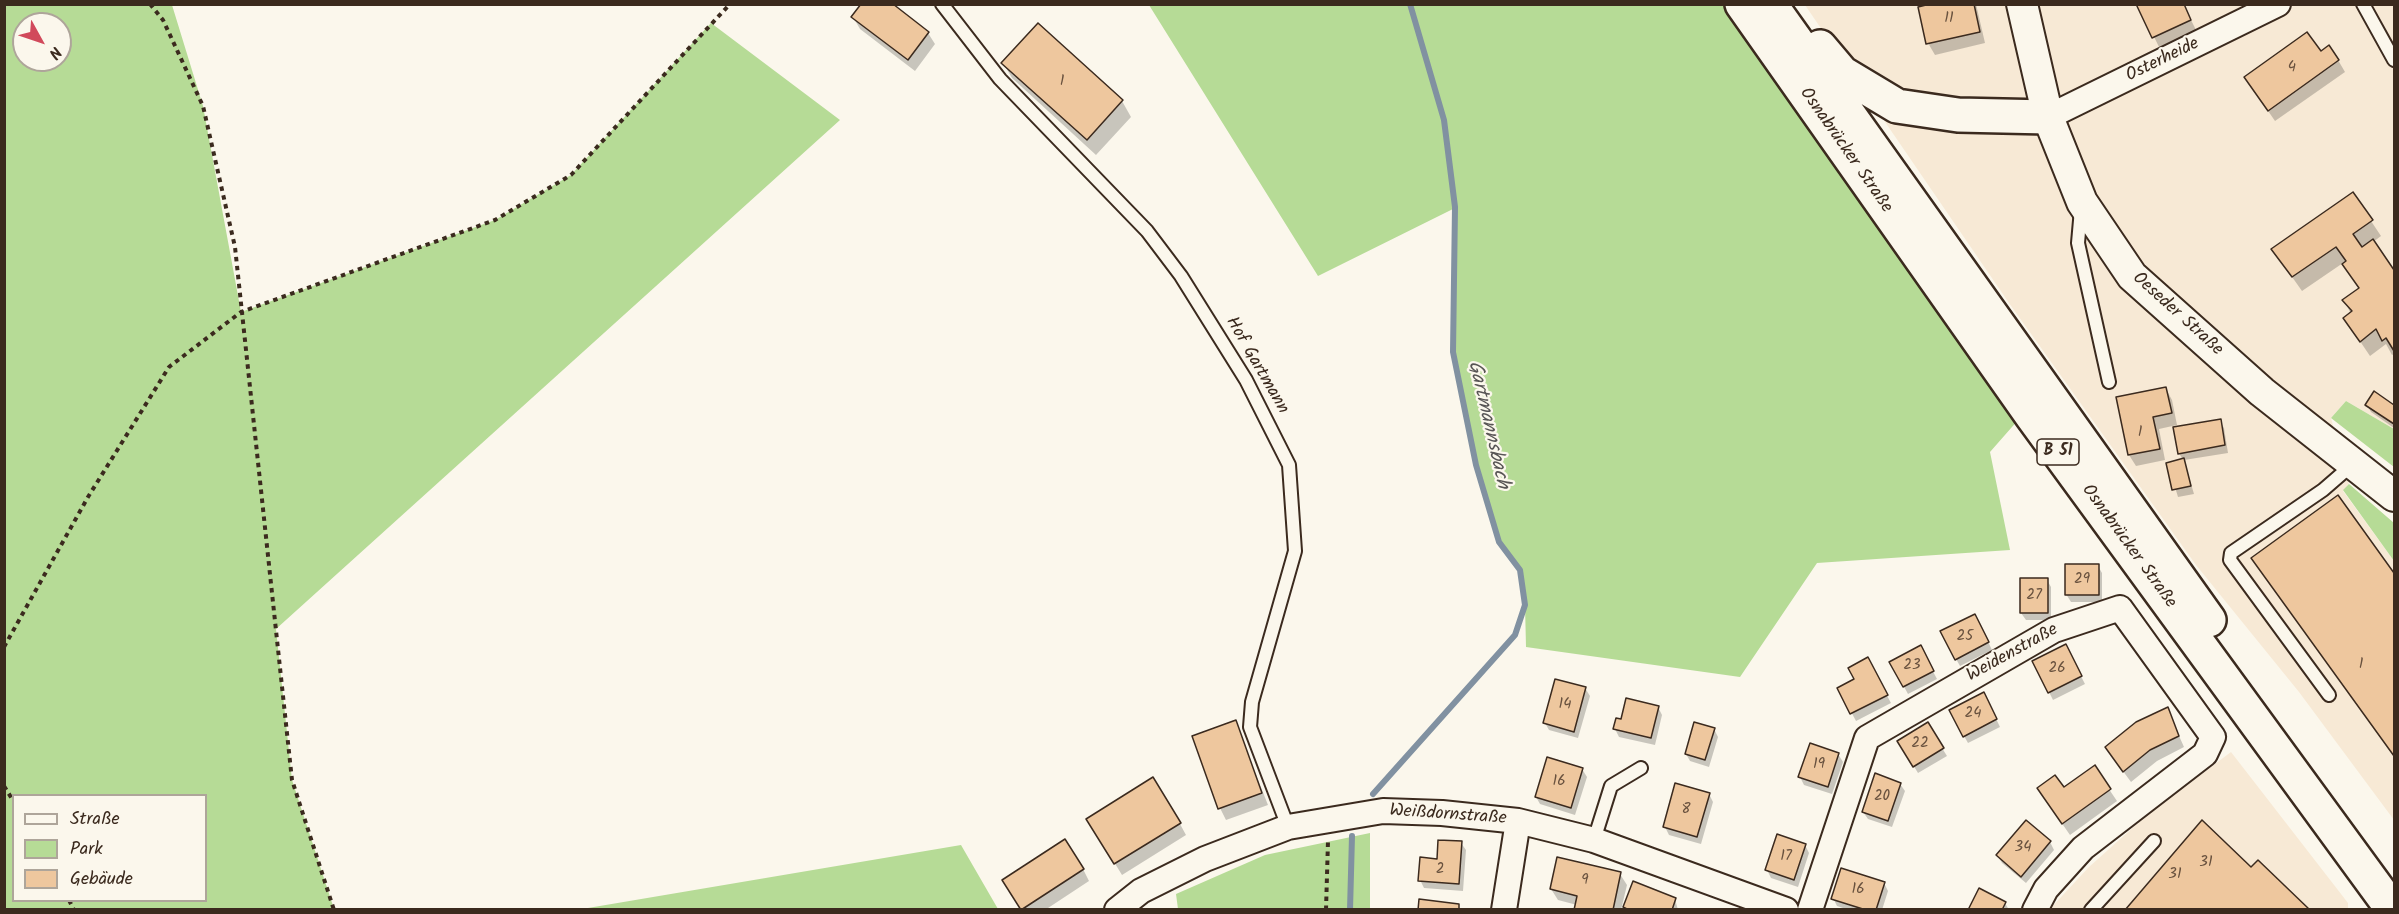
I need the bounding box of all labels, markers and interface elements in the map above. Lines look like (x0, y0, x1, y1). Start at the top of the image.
house number: 11 (1944, 10, 1954, 28)
north arrow (12, 12, 72, 72)
street label: Osterheide (2123, 34, 2203, 88)
text: N (42, 41, 67, 65)
house number: 4 (2288, 59, 2296, 77)
house number: 1 (1060, 73, 1064, 91)
street label: Osnabrücker Straße (1794, 84, 1896, 218)
street label: Oeseder Straße (2127, 269, 2227, 361)
street label: Hof Gartmann (1220, 314, 1292, 418)
water label: Gartmannsbach (1461, 359, 1513, 491)
house number: 1 (2138, 424, 2142, 442)
road number: B 51 (2037, 439, 2079, 465)
street label: Osnabrücker Straße (2076, 481, 2180, 613)
house number: 29 (2074, 571, 2090, 589)
house number: 27 (2026, 587, 2042, 605)
street label: Weidenstraße (1964, 620, 2062, 688)
house number: 25 (1957, 628, 1973, 646)
house number: 1 (2359, 656, 2363, 674)
house number: 23 (1903, 657, 1921, 675)
house number: 26 (2048, 660, 2066, 678)
house number: 14 (1559, 696, 1571, 714)
house number: 24 (1965, 705, 1981, 723)
house number: 22 (1911, 735, 1929, 753)
house number: 19 (1813, 756, 1825, 774)
house number: 16 (1552, 773, 1566, 791)
house number: 20 (1874, 788, 1890, 806)
legend (12, 794, 207, 902)
street label: Weißdornstraße (1389, 801, 1507, 831)
house number: 8 (1681, 801, 1691, 819)
text: Straße (70, 805, 120, 834)
text: Park (70, 835, 103, 864)
house number: 34 (2015, 839, 2031, 857)
house number: 17 (1780, 848, 1792, 866)
house number: 31 (2199, 854, 2213, 872)
house number: 2 (1436, 861, 1444, 879)
text: Gebäude (70, 865, 133, 894)
house number: 31 (2168, 866, 2182, 884)
house number: 9 (1581, 872, 1589, 890)
house number: 16 (1851, 881, 1865, 899)

